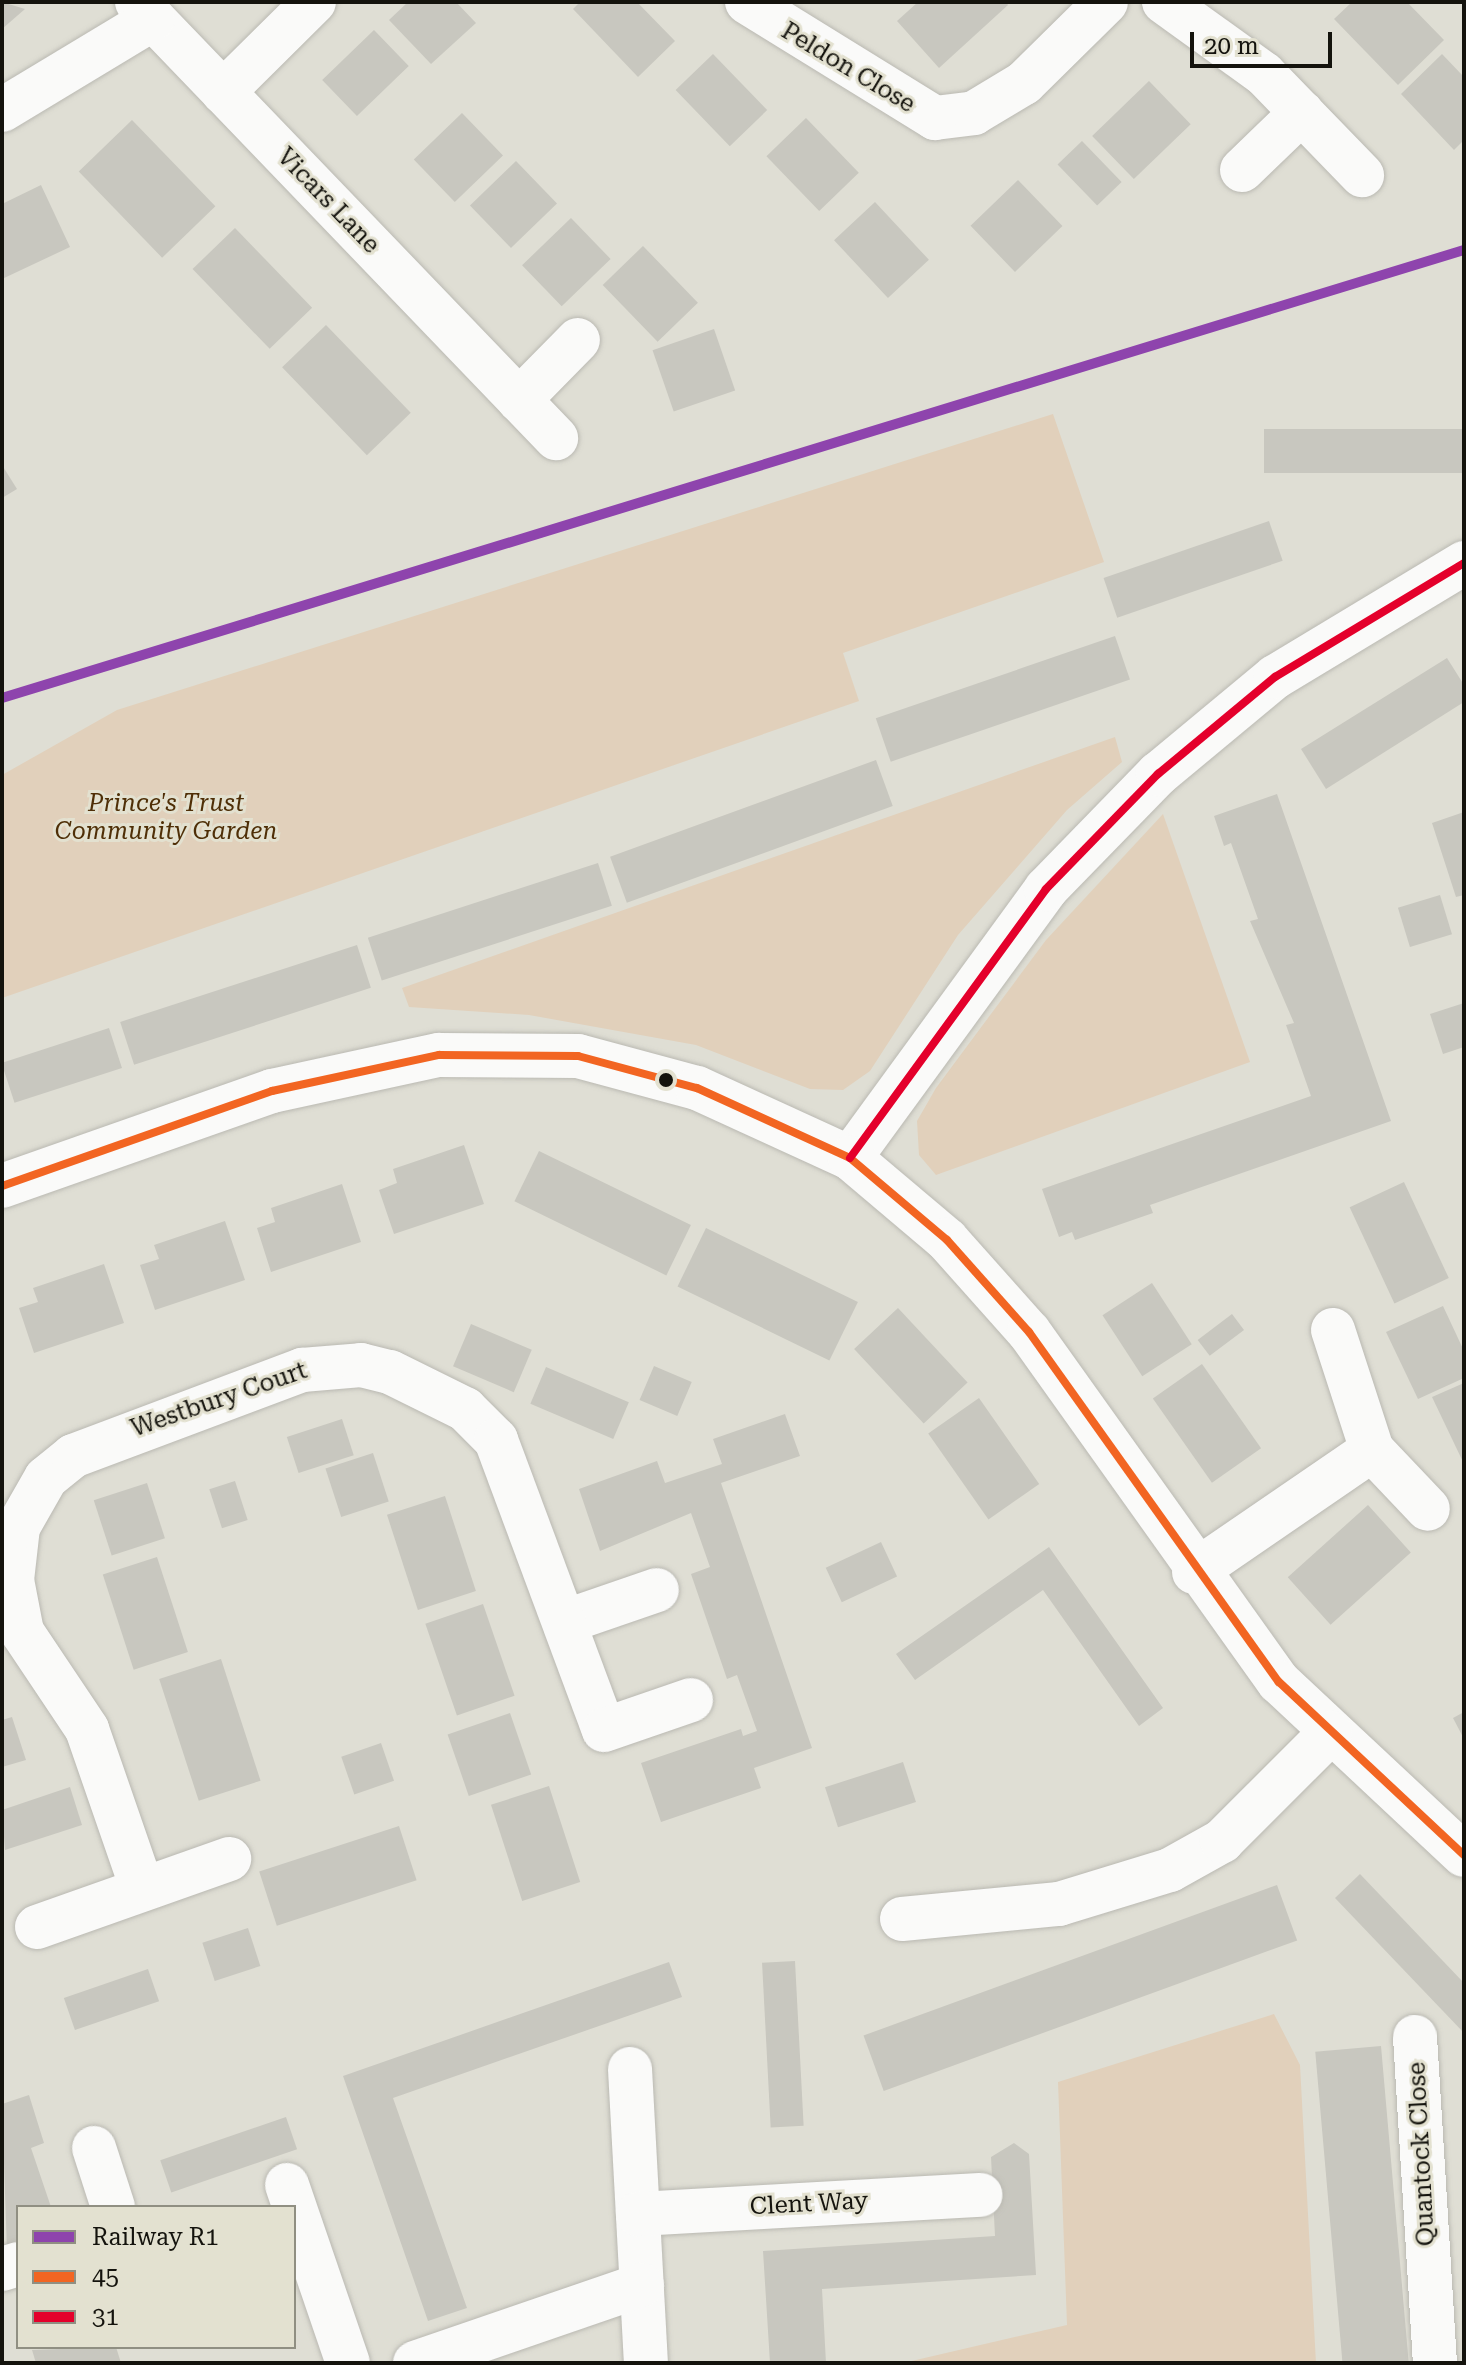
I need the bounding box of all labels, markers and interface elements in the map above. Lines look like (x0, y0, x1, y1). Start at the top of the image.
scale bar (1194, 16, 1336, 66)
street label: Peldon Close (776, 17, 920, 119)
text: 20 m (1204, 32, 1259, 60)
street label: Vicars Lane (271, 142, 385, 260)
park label: Prince's Trust Community Garden (55, 790, 277, 846)
unlabelled marker (658, 1072, 674, 1088)
street label: Westbury Court (127, 1356, 311, 1444)
street label: Quantock Close (1403, 2061, 1441, 2247)
street label: Clent Way (749, 2187, 869, 2221)
legend (16, 2205, 296, 2349)
text: Railway R1 (92, 2223, 219, 2251)
text: 45 (92, 2263, 119, 2291)
text: 31 (92, 2303, 119, 2331)

